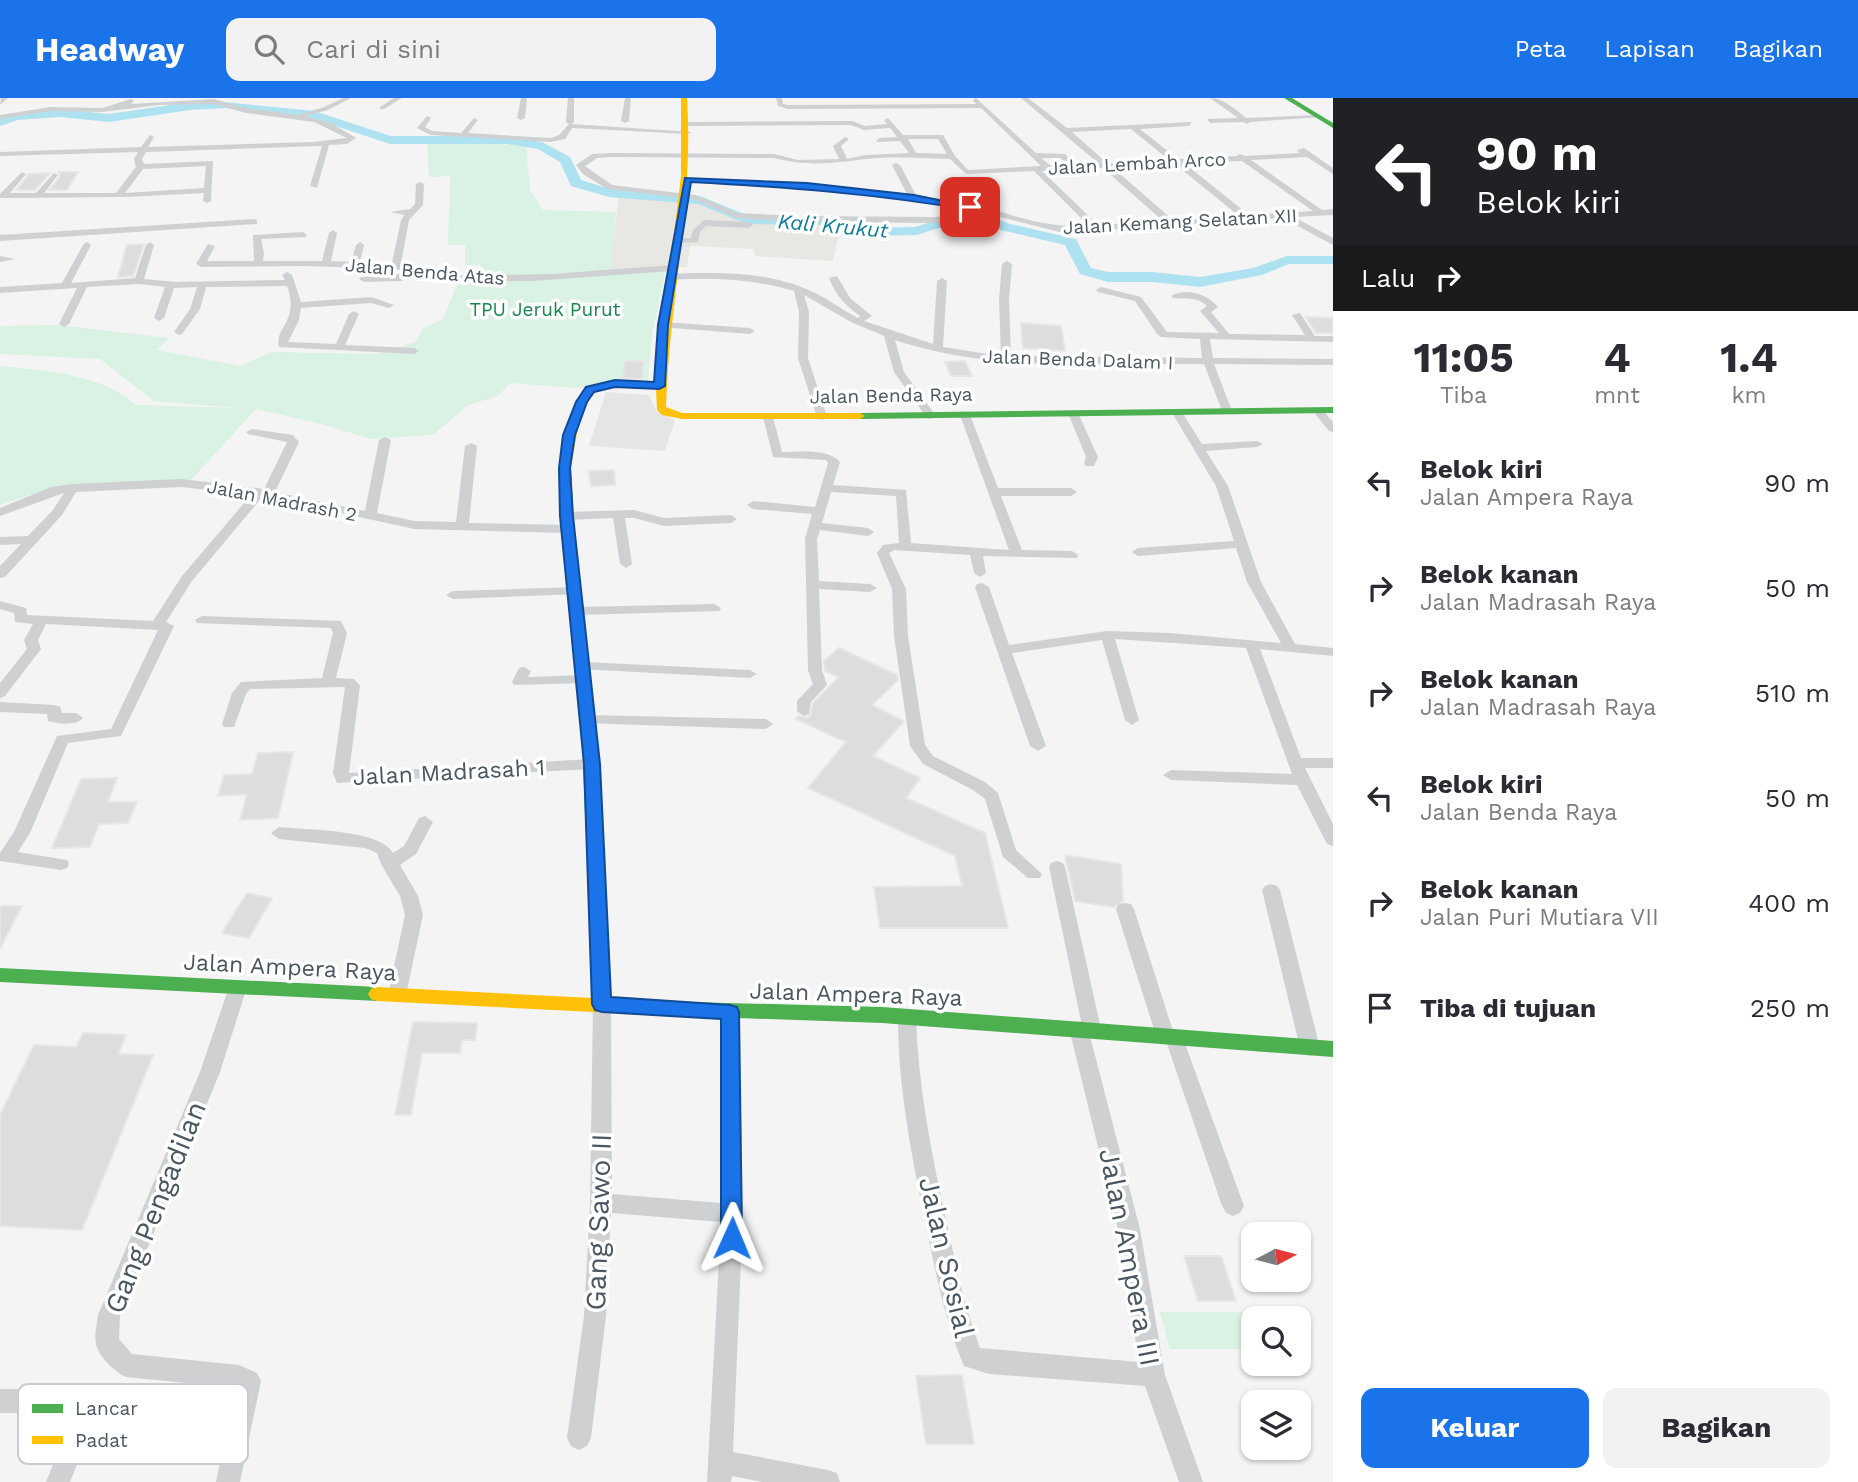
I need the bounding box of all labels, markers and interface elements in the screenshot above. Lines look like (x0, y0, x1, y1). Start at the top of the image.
search box (226, 18, 716, 81)
text: Headway (35, 30, 184, 69)
icon: search (250, 30, 288, 68)
text: Cari di sini (306, 34, 441, 64)
text: Peta (1515, 35, 1566, 63)
text: Lapisan (1604, 35, 1695, 63)
text: Bagikan (1733, 35, 1823, 63)
text: 90 m (1476, 124, 1598, 182)
icon: left (1361, 126, 1452, 217)
street label: Jalan Lembah Arco (1047, 147, 1227, 180)
pin (940, 177, 1000, 237)
text: Belok kiri (1476, 183, 1621, 221)
icon: arrive (951, 188, 989, 226)
street label: Jalan Kemang Selatan XII (1062, 204, 1298, 239)
water label: Kali Krukut (777, 208, 890, 243)
street label: Jalan Benda Atas (344, 253, 505, 290)
icon: right (1429, 259, 1467, 297)
text: Lalu (1361, 263, 1415, 293)
park label: TPU Jeruk Purut (469, 298, 621, 321)
text: 11:05 (1413, 333, 1514, 382)
text: 4 (1603, 333, 1631, 382)
text: 1.4 (1720, 333, 1778, 382)
street label: Jalan Benda Dalam I (982, 345, 1174, 374)
text: Tiba (1440, 382, 1487, 409)
text: mnt (1594, 382, 1640, 409)
text: km (1731, 382, 1766, 409)
street label: Jalan Benda Raya (809, 383, 973, 408)
text: Belok kiri (1420, 454, 1543, 484)
icon: left (1361, 464, 1399, 502)
text: 90 m (1764, 468, 1830, 498)
street label: Jalan Madrash 2 (205, 475, 359, 526)
text: Jalan Ampera Raya (1420, 484, 1633, 511)
text: Belok kanan (1420, 559, 1579, 589)
icon: right (1361, 569, 1399, 607)
text: 50 m (1765, 573, 1830, 603)
text: Jalan Madrasah Raya (1420, 589, 1656, 616)
text: Belok kanan (1420, 664, 1579, 694)
icon: right (1361, 674, 1399, 712)
text: 510 m (1755, 678, 1830, 708)
text: Jalan Madrasah Raya (1420, 694, 1656, 721)
street label: Jalan Madrasah 1 (352, 754, 546, 791)
text: Belok kiri (1420, 769, 1543, 799)
icon: left (1361, 779, 1399, 817)
text: 50 m (1765, 783, 1830, 813)
text: Jalan Benda Raya (1420, 799, 1617, 826)
text: Belok kanan (1420, 874, 1579, 904)
icon: right (1361, 884, 1399, 922)
text: 400 m (1748, 888, 1830, 918)
text: Jalan Puri Mutiara VII (1420, 904, 1659, 931)
street label: Jalan Ampera Raya (183, 948, 397, 987)
street label: Jalan Ampera Raya (749, 977, 963, 1012)
icon: arrive (1361, 989, 1399, 1027)
text: Tiba di tujuan (1420, 993, 1596, 1023)
text: 250 m (1750, 993, 1830, 1023)
street label: Gang Pengadilan (98, 1096, 213, 1318)
street label: Gang Sawo II (579, 1133, 618, 1311)
street label: Jalan Ampera III (1092, 1146, 1167, 1369)
street label: Jalan Sosial (912, 1174, 981, 1341)
position arrow (695, 1201, 769, 1275)
north arrow (1241, 1222, 1311, 1292)
map controls (1241, 1222, 1311, 1460)
button: search (1241, 1306, 1311, 1376)
legend (18, 1384, 248, 1464)
button: Keluar (1361, 1388, 1589, 1468)
button: Bagikan (1603, 1388, 1830, 1468)
button: layers (1241, 1390, 1311, 1460)
text: Lancar (75, 1397, 138, 1420)
text: Padat (75, 1429, 128, 1452)

